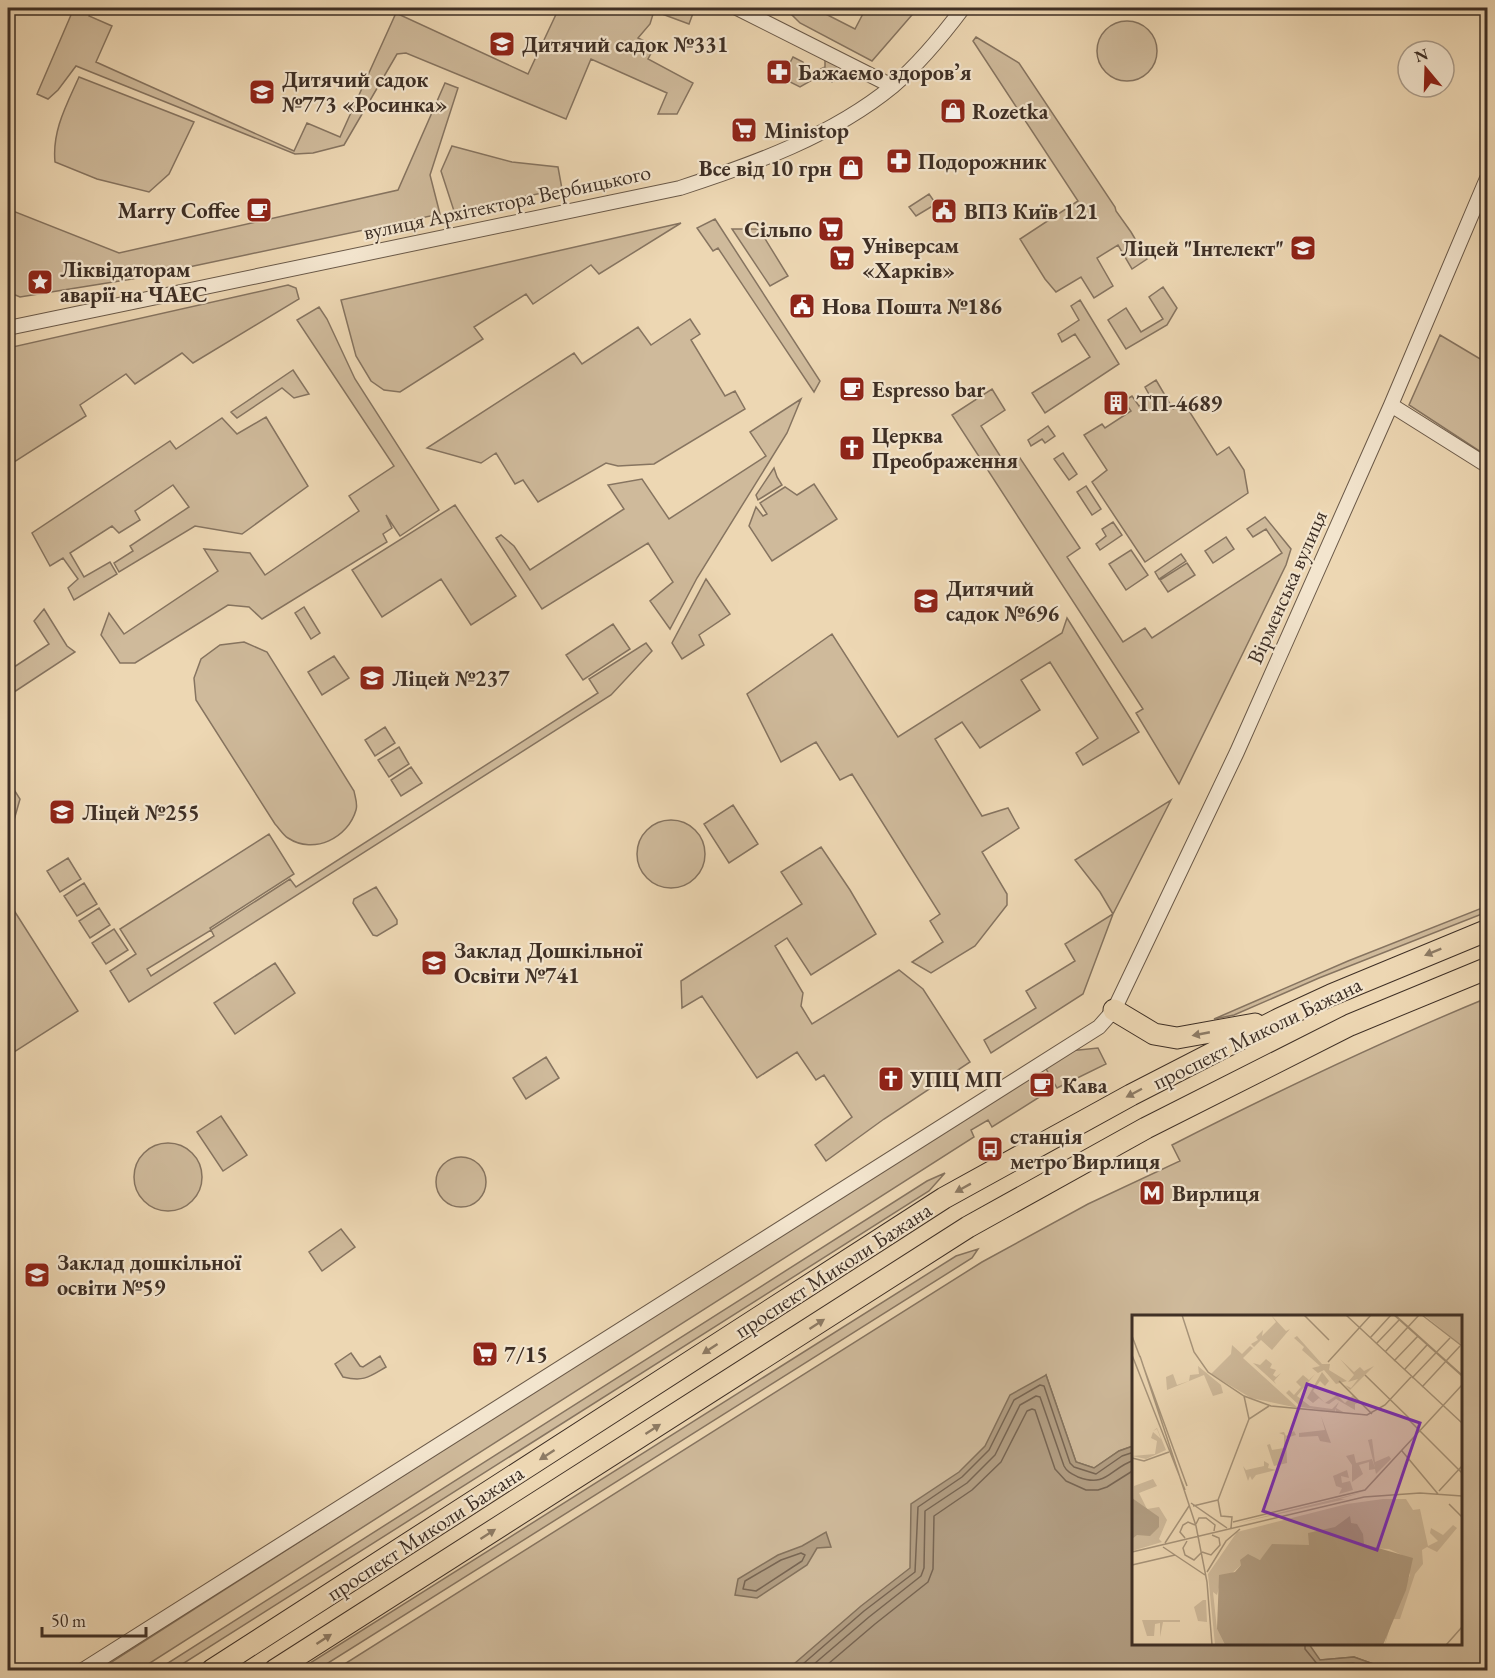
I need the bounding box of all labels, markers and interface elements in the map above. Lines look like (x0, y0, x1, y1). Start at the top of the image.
school or university icon: Дитячий садок №331 (487, 29, 517, 59)
place label: Дитячий садок №331 (522, 30, 728, 59)
north arrow (1396, 39, 1456, 99)
text: N (1412, 43, 1431, 67)
pharmacy icon: Бажаємо здоровʼя (764, 57, 794, 87)
place label: Бажаємо здоровʼя (798, 58, 972, 87)
place label: Дитячий садок №773 «Росинка» (282, 65, 447, 119)
school or university icon: Дитячий садок №773 «Росинка» (247, 77, 277, 107)
shop icon: Rozetka (938, 96, 968, 126)
place label: Rozetka (972, 97, 1049, 126)
supermarket icon: Ministop (729, 115, 759, 145)
place label: Ministop (764, 116, 849, 145)
pharmacy icon: Подорожник (884, 146, 914, 176)
place label: Подорожник (918, 147, 1048, 176)
shop icon: Все від 10 грн (836, 153, 866, 183)
place label: Все від 10 грн (699, 154, 832, 183)
street label: вулиця Архітектора Вербицького (361, 157, 653, 247)
cafe icon: Marry Coffee (244, 195, 274, 225)
place label: Marry Coffee (118, 196, 240, 225)
public building icon: ВПЗ Київ 121 (929, 196, 959, 226)
place label: ВПЗ Київ 121 (964, 197, 1098, 226)
supermarket icon: Сільпо (816, 214, 846, 244)
place label: Сільпо (744, 215, 812, 244)
place label: Універсам «Харків» (861, 231, 959, 285)
school or university icon: Ліцей "Інтелект" (1288, 233, 1318, 263)
place label: Ліцей "Інтелект" (1121, 234, 1284, 263)
supermarket icon: Універсам «Харків» (827, 243, 857, 273)
place label: Ліквідаторам аварії на ЧАЕС (60, 255, 208, 309)
place icon: Ліквідаторам аварії на ЧАЕС (25, 267, 55, 297)
public building icon: Нова Пошта №186 (787, 291, 817, 321)
place label: Нова Пошта №186 (822, 292, 1002, 321)
cafe icon: Espresso bar (837, 374, 867, 404)
place label: Espresso bar (872, 375, 986, 404)
building icon: ТП-4689 (1101, 388, 1131, 418)
place label: ТП-4689 (1136, 389, 1223, 418)
place label: Церква Преображення (872, 421, 1018, 475)
church icon: Церква Преображення (837, 433, 867, 463)
street label: Вірменська вулиця (1240, 505, 1334, 668)
place label: Дитячий садок №696 (946, 574, 1060, 628)
school or university icon: Дитячий садок №696 (911, 586, 941, 616)
school or university icon: Ліцей №237 (357, 663, 387, 693)
place label: Ліцей №237 (392, 664, 510, 693)
school or university icon: Ліцей №255 (47, 797, 77, 827)
place label: Ліцей №255 (82, 798, 200, 827)
place label: Заклад Дошкільної Освіти №741 (454, 936, 643, 990)
one-way arrow (1424, 947, 1442, 957)
school or university icon: Заклад Дошкільної Освіти №741 (419, 948, 449, 978)
street label: проспект Миколи Бажана (1147, 970, 1367, 1096)
one-way arrow (1192, 1030, 1211, 1039)
church icon: УПЦ МП (876, 1064, 906, 1094)
place label: УПЦ МП (909, 1065, 1002, 1094)
cafe icon: Кава (1027, 1070, 1057, 1100)
place label: Кава (1062, 1071, 1108, 1100)
one-way arrow (1125, 1088, 1142, 1098)
place label: станція метро Вирлиця (1010, 1122, 1160, 1176)
bus stop icon: станція метро Вирлиця (975, 1134, 1005, 1164)
metro station icon: Вирлиця (1137, 1178, 1167, 1208)
place label: Вирлиця (1172, 1179, 1260, 1208)
one-way arrow (954, 1183, 971, 1193)
street label: проспект Миколи Бажана (729, 1195, 937, 1345)
place label: Заклад дошкільної освіти №59 (57, 1248, 242, 1302)
school or university icon: Заклад дошкільної освіти №59 (22, 1260, 52, 1290)
inset map (1132, 1315, 1462, 1645)
one-way arrow (809, 1319, 825, 1330)
supermarket icon: 7/15 (470, 1339, 500, 1369)
place label: 7/15 (504, 1340, 548, 1369)
one-way arrow (703, 1343, 719, 1355)
one-way arrow (644, 1423, 660, 1435)
one-way arrow (539, 1449, 555, 1461)
street label: проспект Миколи Бажана (321, 1458, 529, 1608)
one-way arrow (480, 1529, 496, 1540)
scale bar (42, 1600, 146, 1638)
text: 50 m (51, 1609, 86, 1632)
one-way arrow (316, 1634, 332, 1645)

